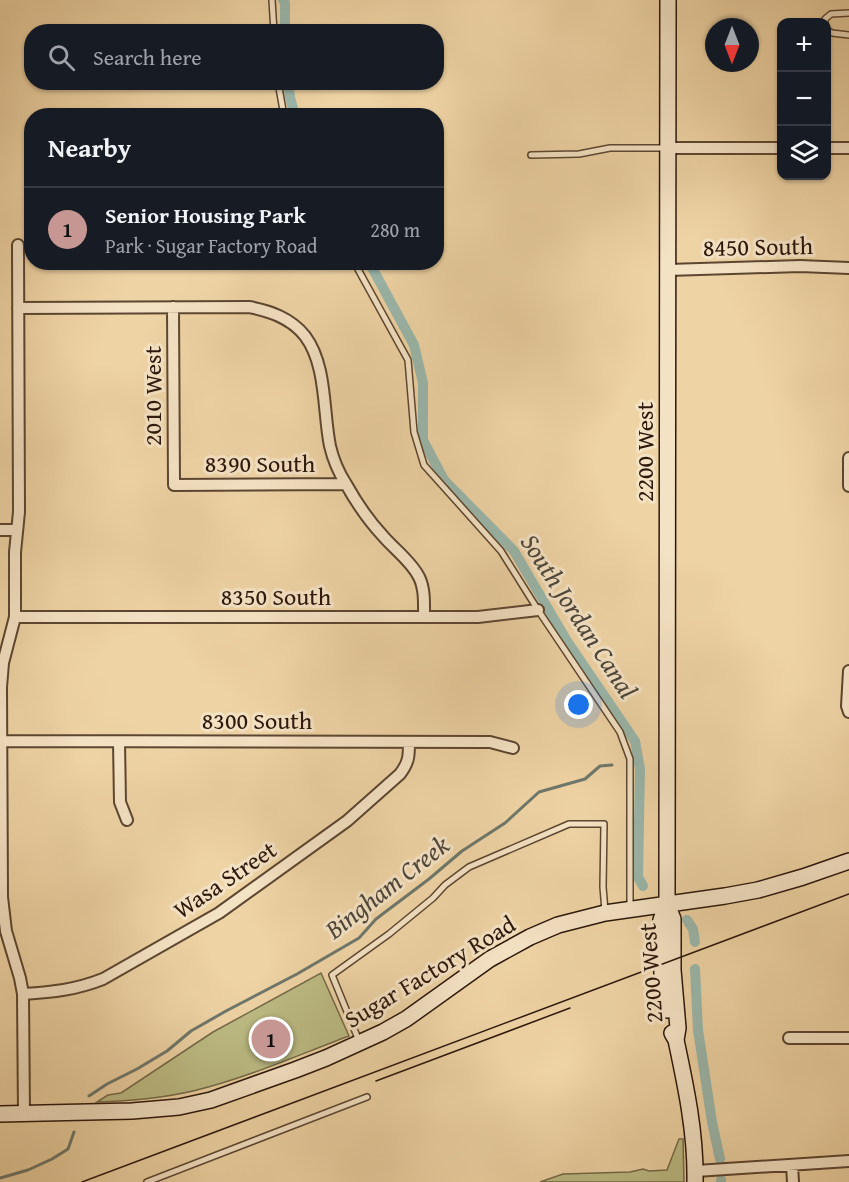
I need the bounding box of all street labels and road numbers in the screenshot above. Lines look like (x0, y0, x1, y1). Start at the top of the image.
street label: 8450 South (702, 228, 814, 265)
street label: 2010 West (135, 345, 170, 446)
street label: 2200 West (627, 401, 662, 502)
street label: 8390 South (205, 446, 316, 481)
street label: 8350 South (221, 579, 332, 614)
street label: 8300 South (202, 703, 313, 738)
street label: Wasa Street (166, 832, 284, 927)
street label: Sugar Factory Road (338, 907, 522, 1037)
street label: 2200 West (630, 921, 671, 1024)

